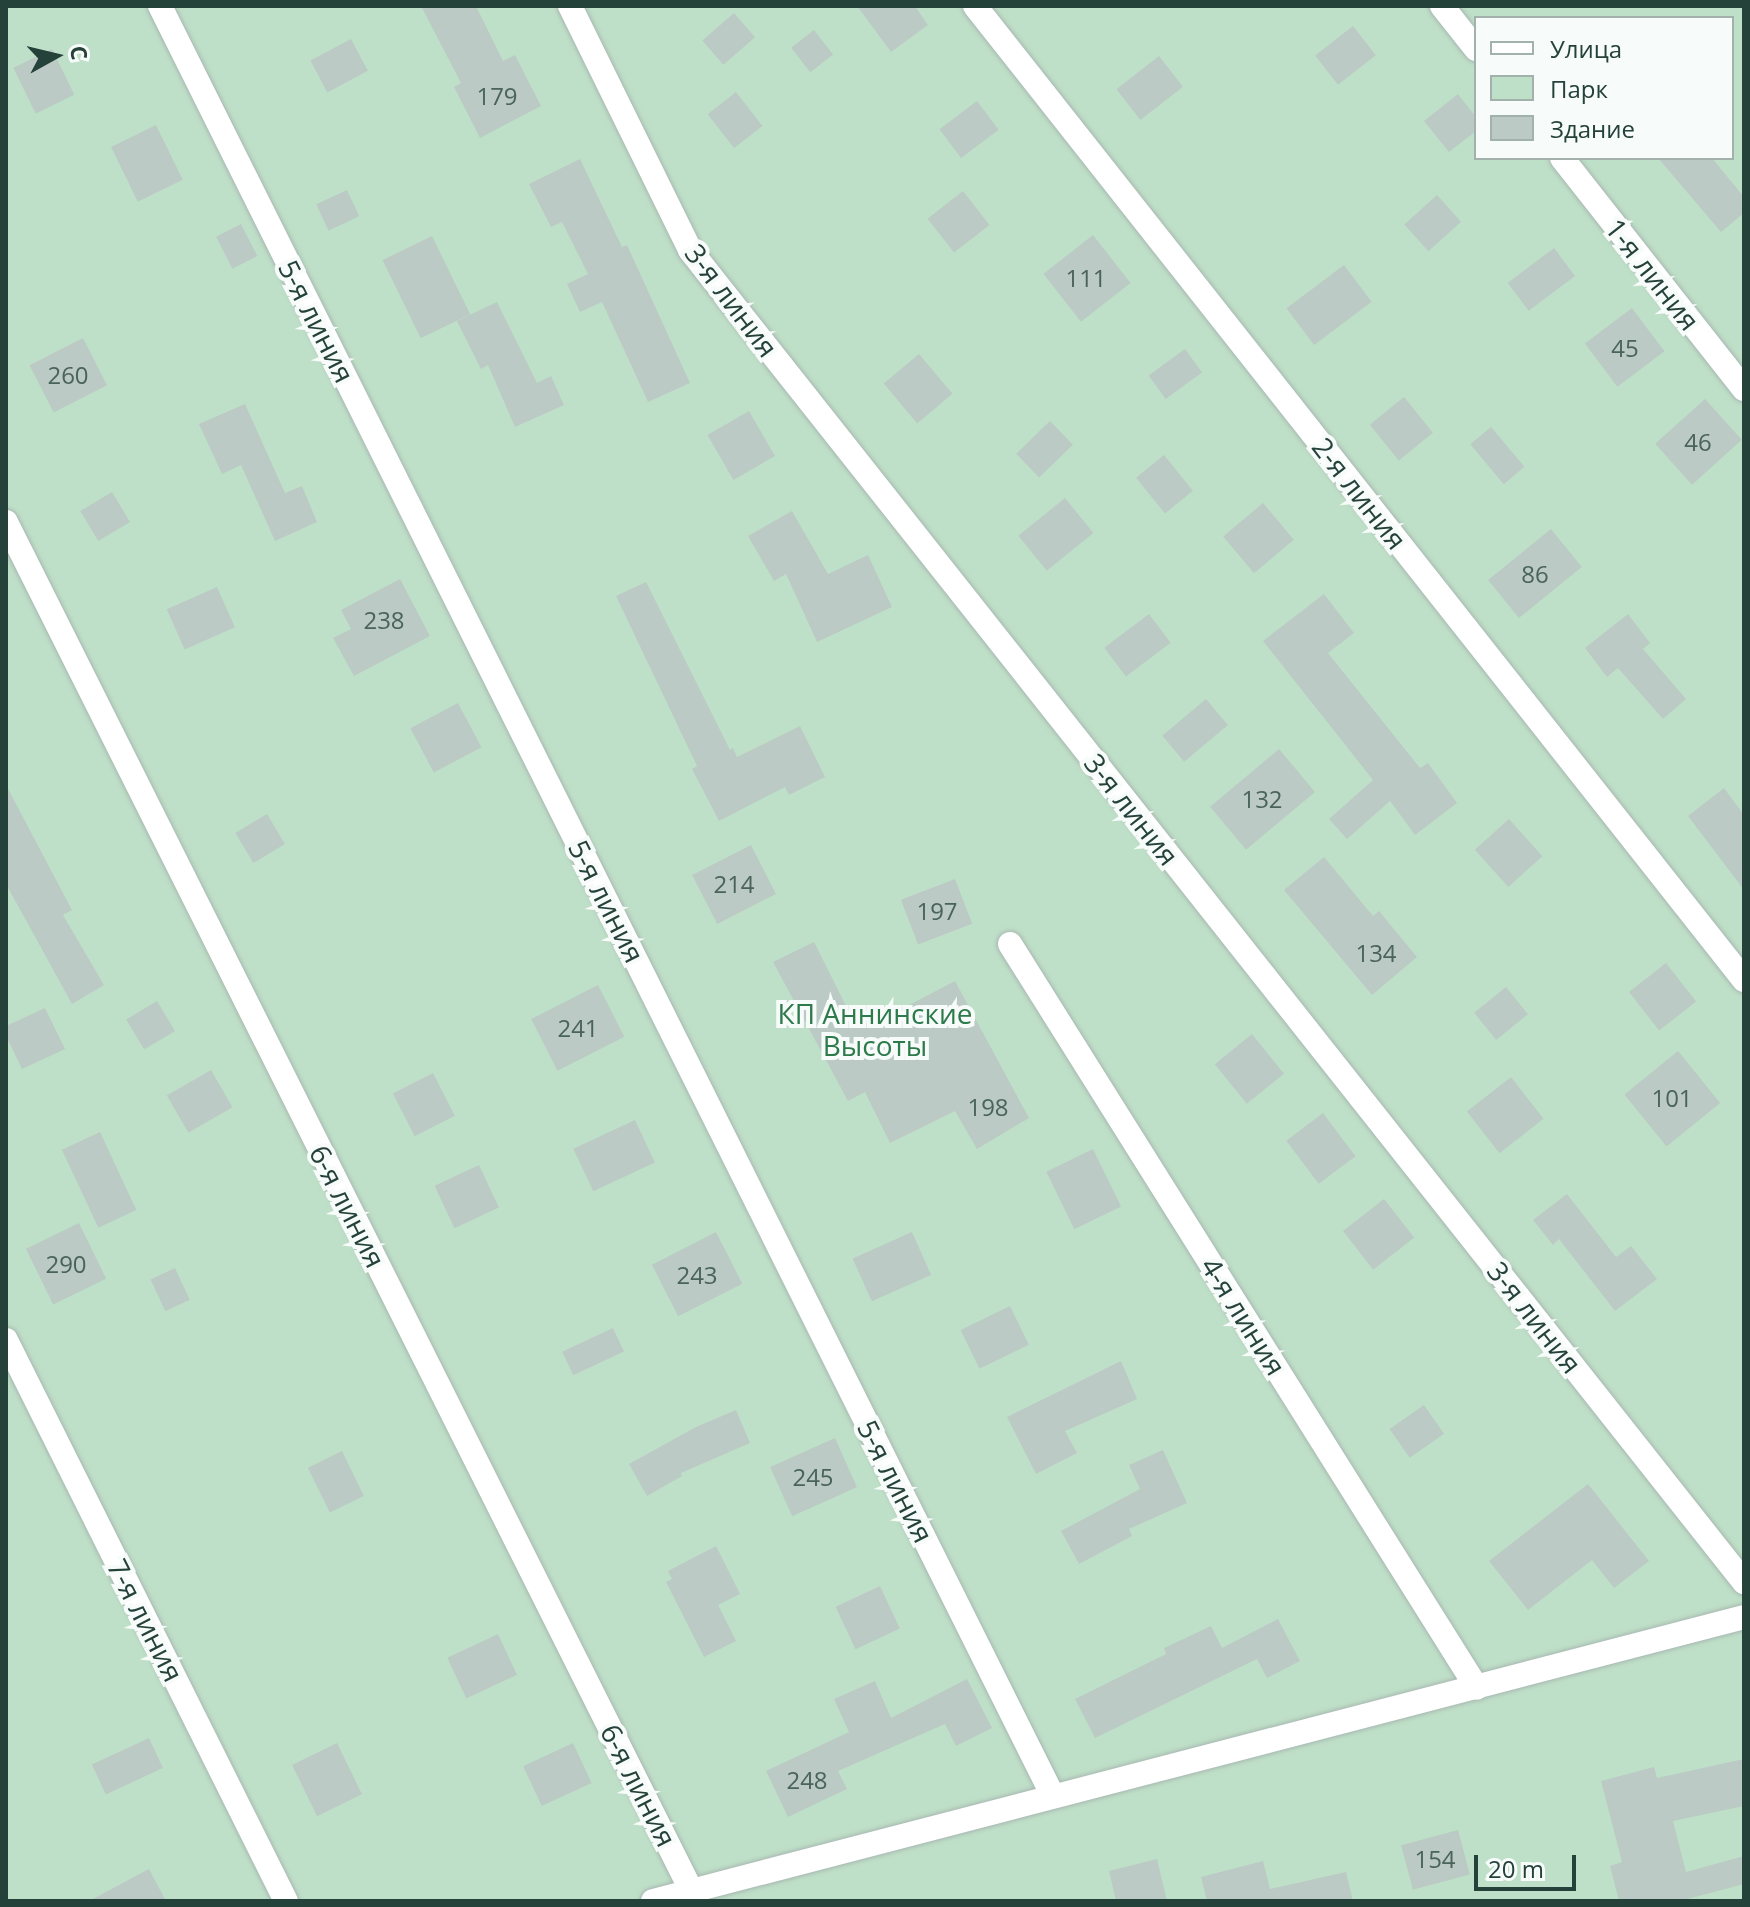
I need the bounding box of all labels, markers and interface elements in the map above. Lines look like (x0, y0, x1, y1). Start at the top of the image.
north arrow (16, 16, 96, 96)
legend (1474, 16, 1734, 160)
text: Улица (1550, 32, 1622, 65)
text: С (64, 44, 96, 62)
text: Парк (1550, 72, 1608, 105)
house number: 179 (476, 82, 518, 110)
text: Здание (1550, 112, 1635, 145)
street label: 1-я линия (1599, 211, 1707, 337)
street label: 3-я линия (679, 237, 785, 363)
street label: 5-я линия (272, 254, 362, 388)
house number: 111 (1065, 264, 1107, 292)
house number: 45 (1611, 334, 1639, 362)
house number: 260 (47, 361, 89, 389)
house number: 46 (1684, 428, 1712, 456)
street label: 2-я линия (1306, 430, 1414, 556)
house number: 86 (1521, 560, 1549, 588)
house number: 238 (363, 606, 405, 634)
street label: 3-я линия (1078, 746, 1186, 872)
house number: 132 (1241, 785, 1283, 813)
street label: 5-я линия (562, 834, 652, 968)
house number: 214 (713, 870, 755, 898)
house number: 197 (916, 897, 958, 925)
house number: 134 (1355, 939, 1397, 967)
park label: КП Аннинские Высоты (778, 996, 972, 1062)
house number: 241 (557, 1014, 599, 1042)
house number: 101 (1651, 1084, 1693, 1112)
house number: 198 (967, 1093, 1009, 1121)
street label: 6-я линия (303, 1139, 393, 1273)
house number: 290 (45, 1250, 87, 1278)
street label: 4-я линия (1195, 1251, 1293, 1381)
street label: 3-я линия (1481, 1254, 1589, 1380)
house number: 243 (676, 1261, 718, 1289)
street label: 5-я линия (851, 1414, 941, 1548)
house number: 245 (792, 1463, 834, 1491)
street label: 7-я линия (101, 1553, 191, 1687)
street label: 6-я линия (594, 1718, 684, 1852)
house number: 248 (786, 1766, 828, 1794)
scale bar (1478, 1839, 1580, 1889)
house number: 154 (1414, 1845, 1456, 1873)
text: 20 m (1488, 1852, 1544, 1885)

